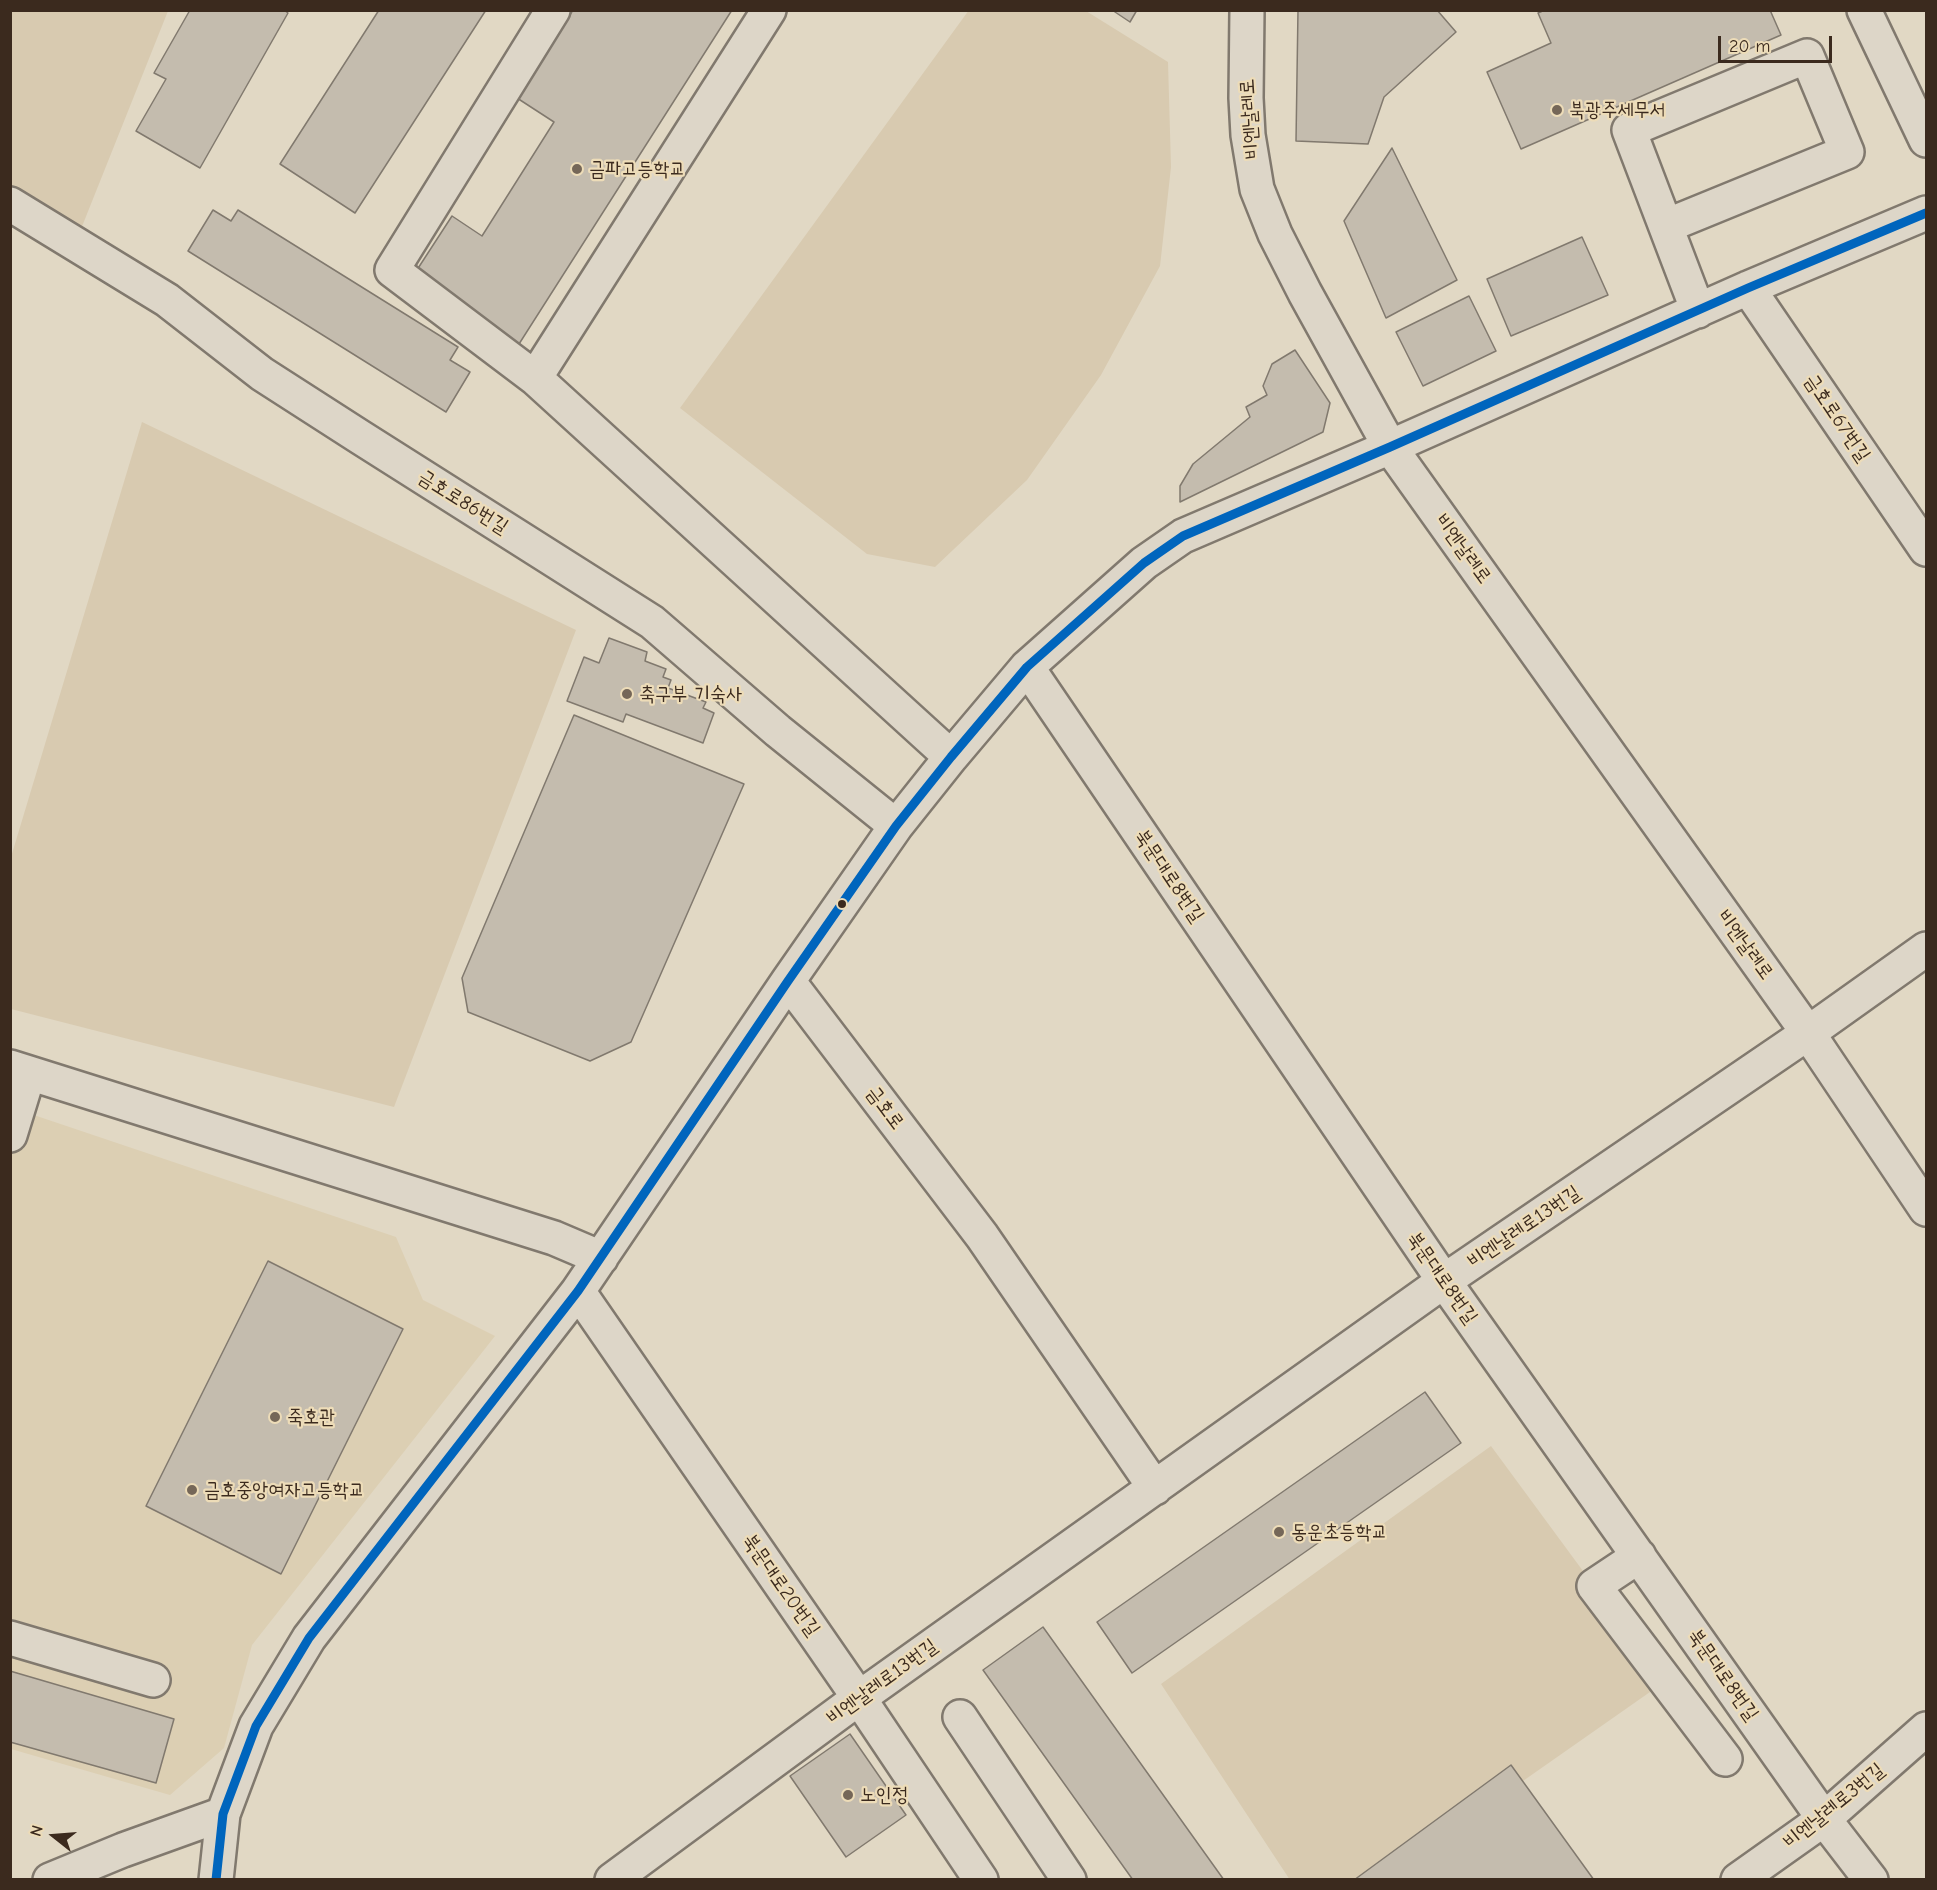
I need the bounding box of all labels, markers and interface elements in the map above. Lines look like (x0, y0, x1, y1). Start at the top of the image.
scale bar (1721, 24, 1835, 62)
text: 20 m (1729, 36, 1770, 57)
street label: 비엔날레로 (1235, 78, 1265, 160)
place label: 북광주세무서 (1569, 98, 1666, 122)
marker: 북광주세무서 (1550, 103, 1564, 117)
place label: 금파고등학교 (589, 157, 686, 181)
marker: 금파고등학교 (570, 162, 584, 176)
street label: 금호로67번길 (1799, 370, 1875, 466)
street label: 금호로86번길 (414, 465, 512, 539)
street label: 비엔날레로 (1430, 509, 1496, 589)
place label: 축구부 기숙사 (639, 682, 742, 706)
marker: 축구부 기숙사 (620, 687, 634, 701)
street label: 북문대로8번길 (1129, 825, 1209, 927)
unlabelled marker (836, 898, 848, 910)
street label: 비엔날레로 (1712, 905, 1778, 985)
street label: 금호로 (861, 1081, 909, 1135)
street label: 비엔날레로13번길 (1463, 1181, 1585, 1273)
street label: 북문대로8번길 (1402, 1227, 1482, 1329)
place label: 죽호관 (287, 1405, 335, 1429)
marker: 죽호관 (268, 1410, 282, 1424)
place label: 금호중앙여자고등학교 (204, 1478, 365, 1502)
marker: 금호중앙여자고등학교 (185, 1483, 199, 1497)
place label: 동운초등학교 (1291, 1520, 1388, 1544)
marker: 동운초등학교 (1272, 1525, 1286, 1539)
street label: 북문대로20번길 (737, 1529, 825, 1641)
street label: 북문대로8번길 (1683, 1624, 1763, 1726)
street label: 비엔날레로13번길 (822, 1634, 942, 1730)
street label: 비엔날레로3번길 (1779, 1758, 1889, 1854)
place label: 노인정 (860, 1783, 908, 1807)
marker: 노인정 (841, 1788, 855, 1802)
north arrow (24, 1806, 84, 1866)
text: N (27, 1823, 47, 1838)

